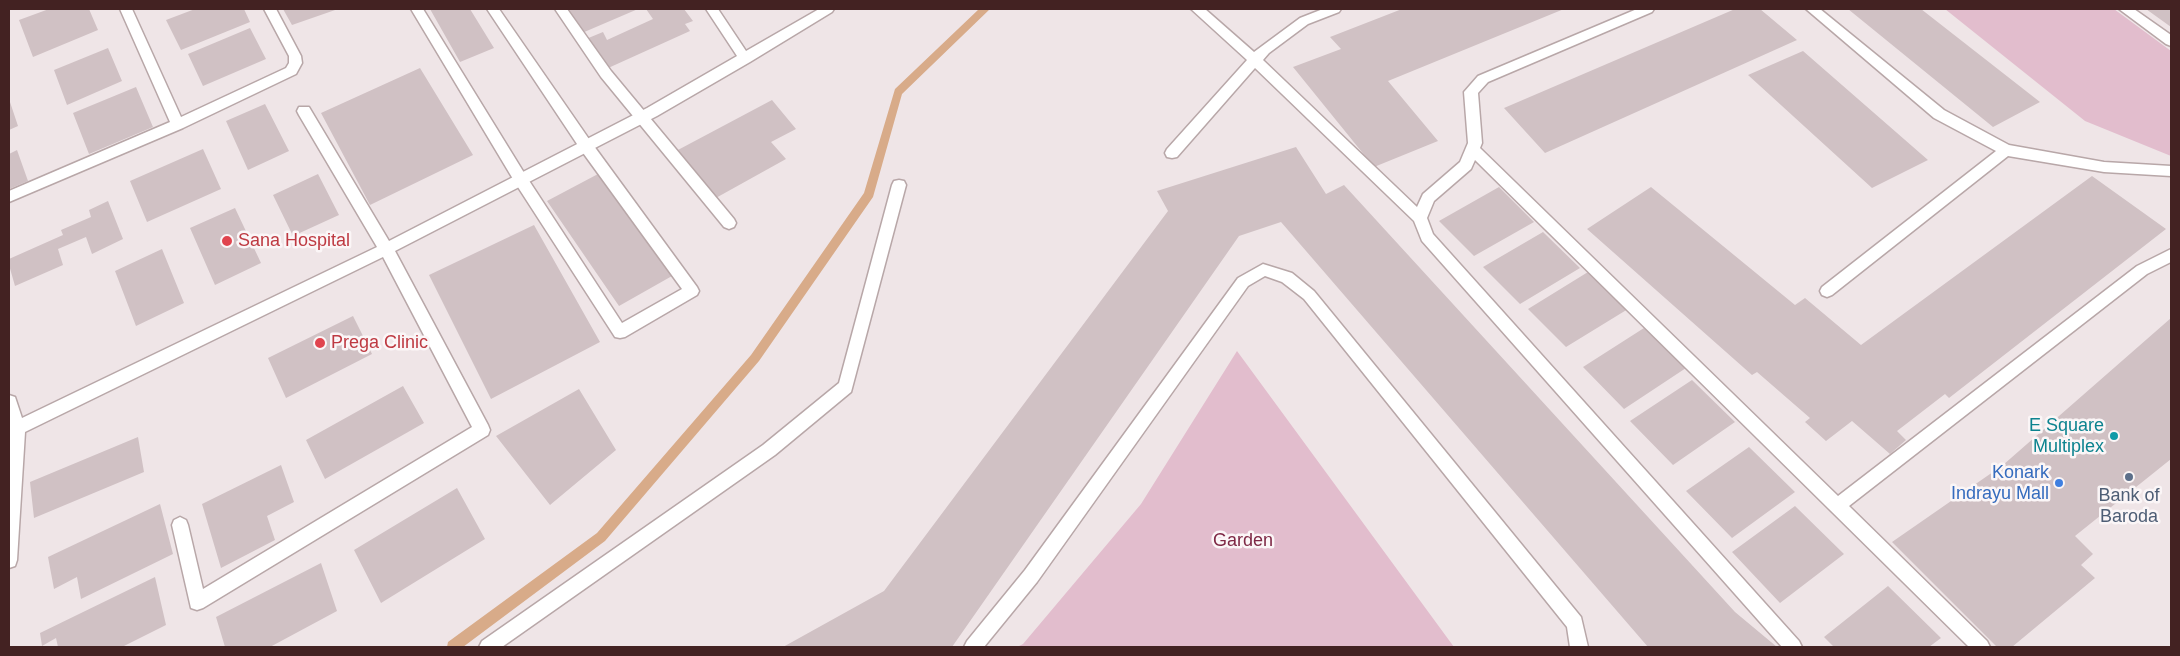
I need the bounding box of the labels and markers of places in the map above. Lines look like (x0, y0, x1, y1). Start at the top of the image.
place label: Sana Hospital (238, 230, 350, 252)
marker: Sana Hospital (220, 234, 234, 248)
place label: Prega Clinic (331, 332, 428, 354)
marker: Prega Clinic (313, 336, 327, 350)
place label: E Square Multiplex (2029, 415, 2104, 458)
marker: E Square Multiplex (2108, 430, 2120, 442)
place label: Konark Indrayu Mall (1951, 462, 2049, 504)
marker: Bank of Baroda (2123, 471, 2135, 483)
marker: Konark Indrayu Mall (2053, 477, 2065, 489)
place label: Bank of Baroda (2098, 485, 2160, 528)

